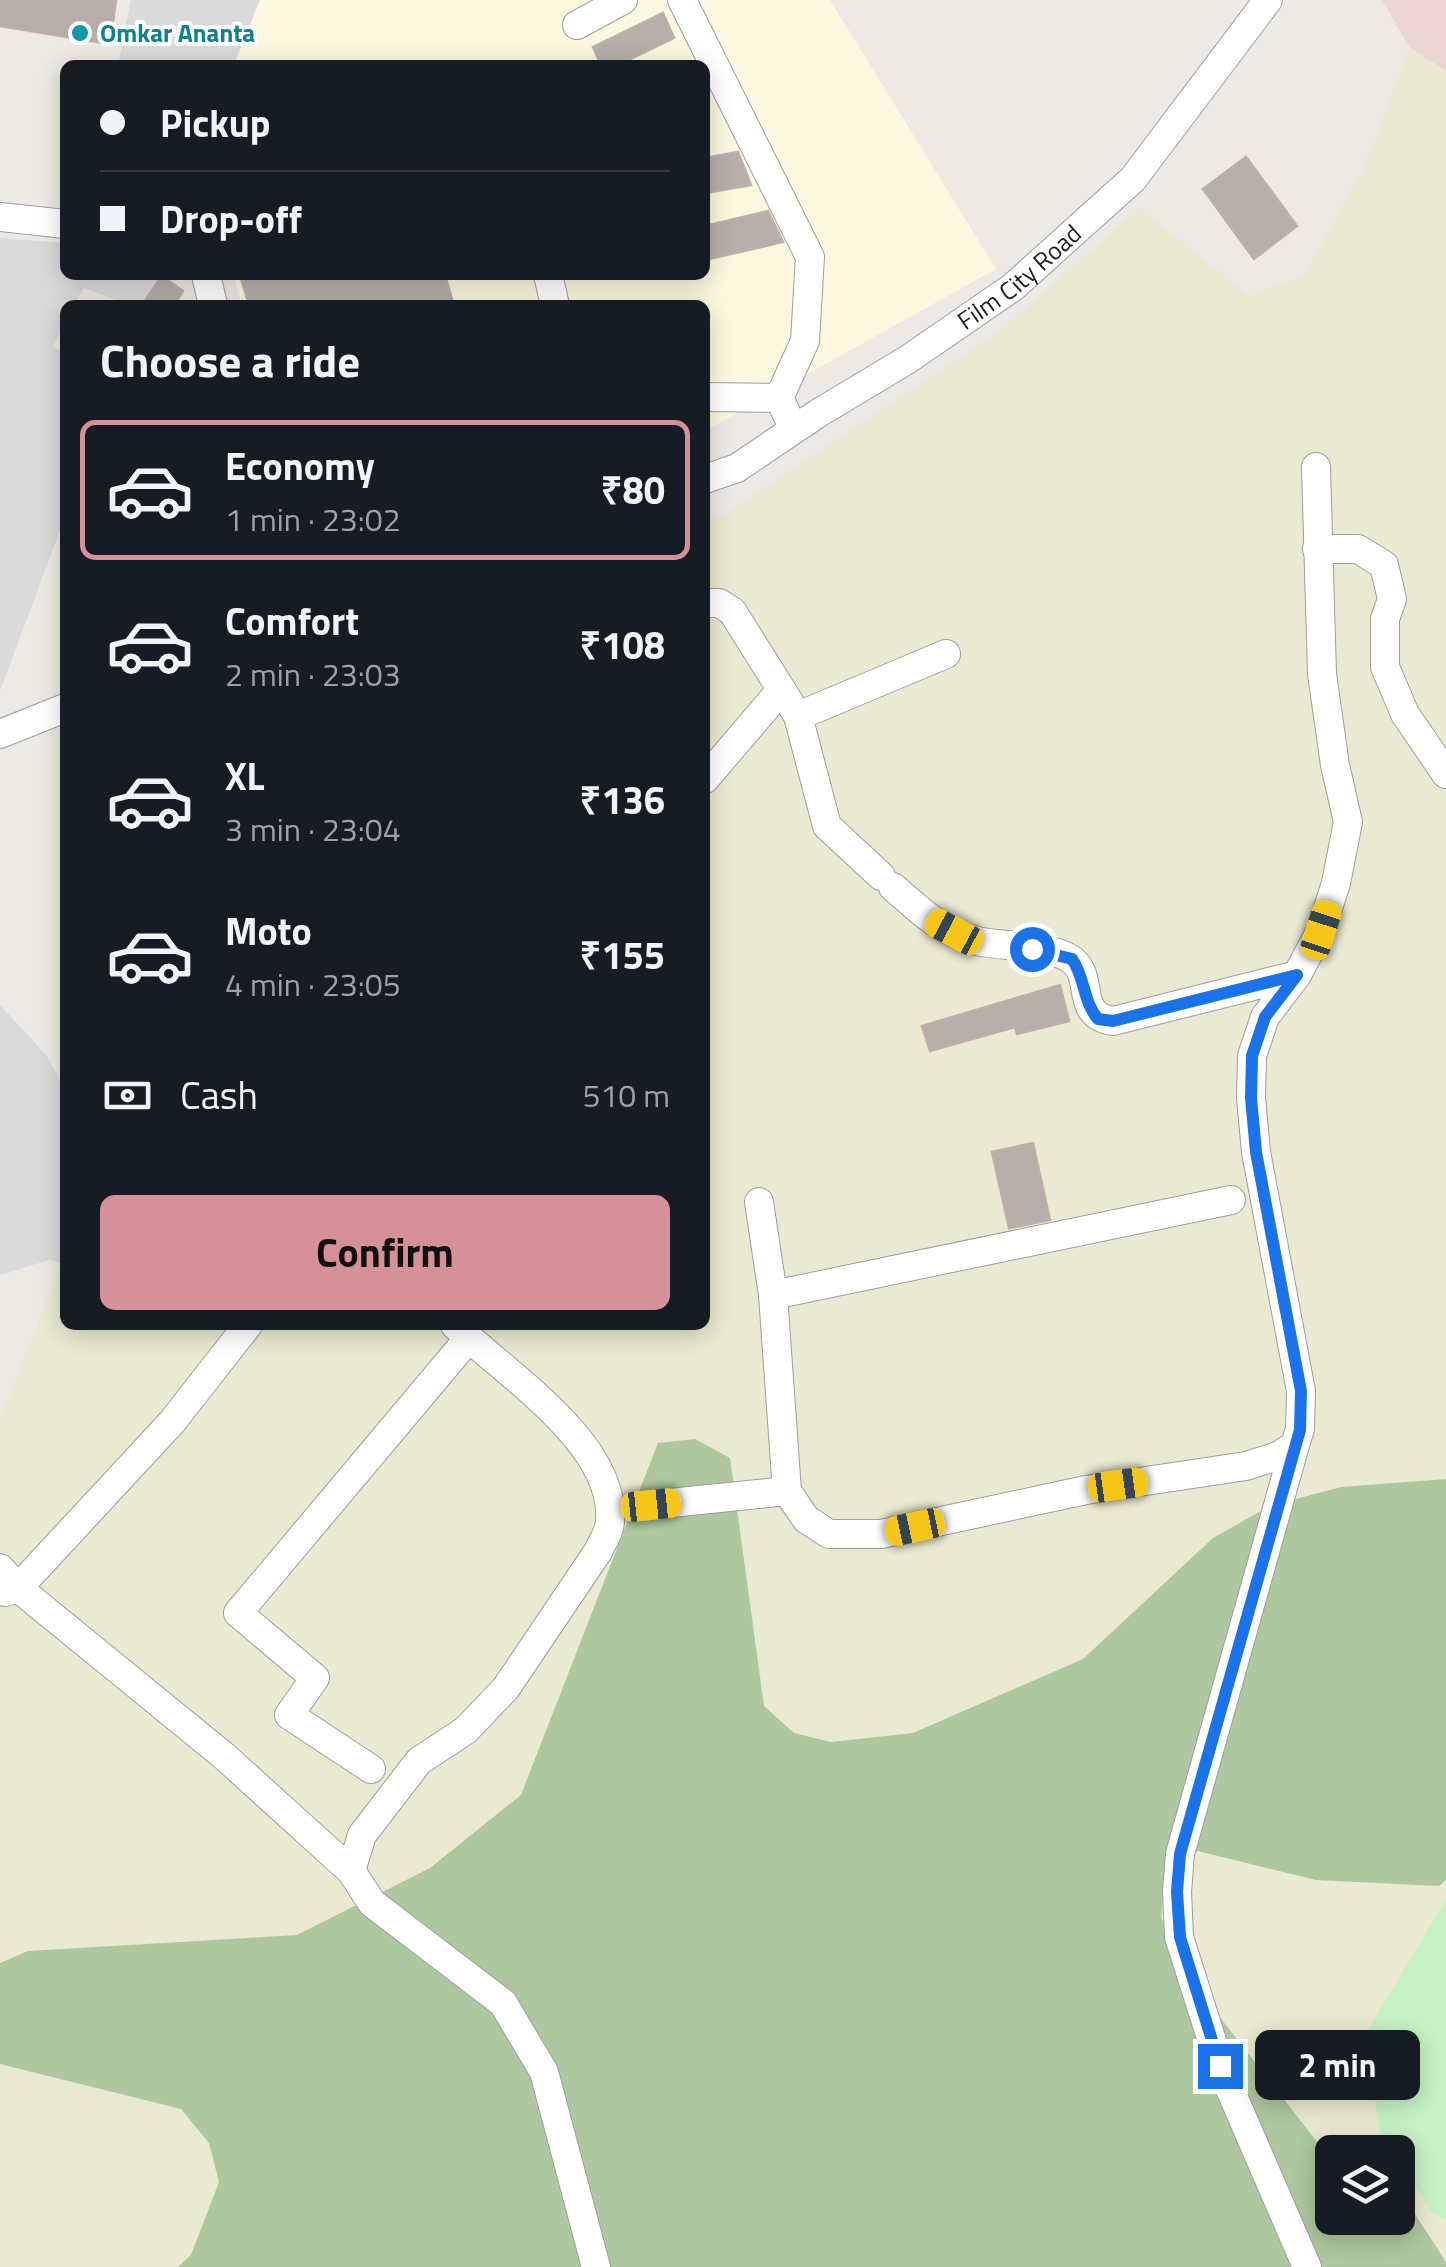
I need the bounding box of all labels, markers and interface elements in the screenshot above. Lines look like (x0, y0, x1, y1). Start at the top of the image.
place label: Omkar Ananta (100, 14, 255, 52)
marker: Omkar Ananta (69, 22, 91, 44)
text: Pickup (160, 94, 270, 152)
text: Drop-off (160, 190, 302, 248)
street label: Film City Road (949, 215, 1090, 339)
text: Choose a ride (100, 326, 360, 394)
text: Economy (225, 437, 375, 495)
icon: car (105, 445, 195, 535)
text: ₹80 (601, 461, 665, 519)
text: 1 min · 23:02 (225, 495, 401, 543)
text: Comfort (225, 592, 359, 650)
icon: car (105, 600, 195, 690)
text: ₹108 (579, 616, 665, 674)
text: 2 min · 23:03 (225, 650, 401, 698)
text: XL (225, 747, 265, 805)
icon: car (105, 755, 195, 845)
text: ₹136 (579, 771, 665, 829)
text: 3 min · 23:04 (225, 805, 401, 853)
car (1297, 897, 1345, 963)
text: Moto (225, 902, 312, 960)
car (920, 905, 988, 959)
icon: car (105, 910, 195, 1000)
text: ₹155 (579, 926, 665, 984)
route start (1010, 927, 1055, 972)
text: 4 min · 23:05 (225, 960, 401, 1008)
text: Cash (180, 1066, 258, 1124)
icon: cash (100, 1068, 155, 1123)
text: 510 m (582, 1071, 670, 1119)
button: Confirm (100, 1195, 670, 1310)
car (1086, 1466, 1150, 1504)
car (620, 1487, 682, 1523)
car (883, 1506, 947, 1548)
callout: 2 min (1255, 2031, 1420, 2101)
text: 2 min (1299, 2041, 1376, 2089)
route end (1198, 2044, 1243, 2089)
map controls (1315, 2135, 1415, 2235)
button: layers (1315, 2135, 1415, 2235)

